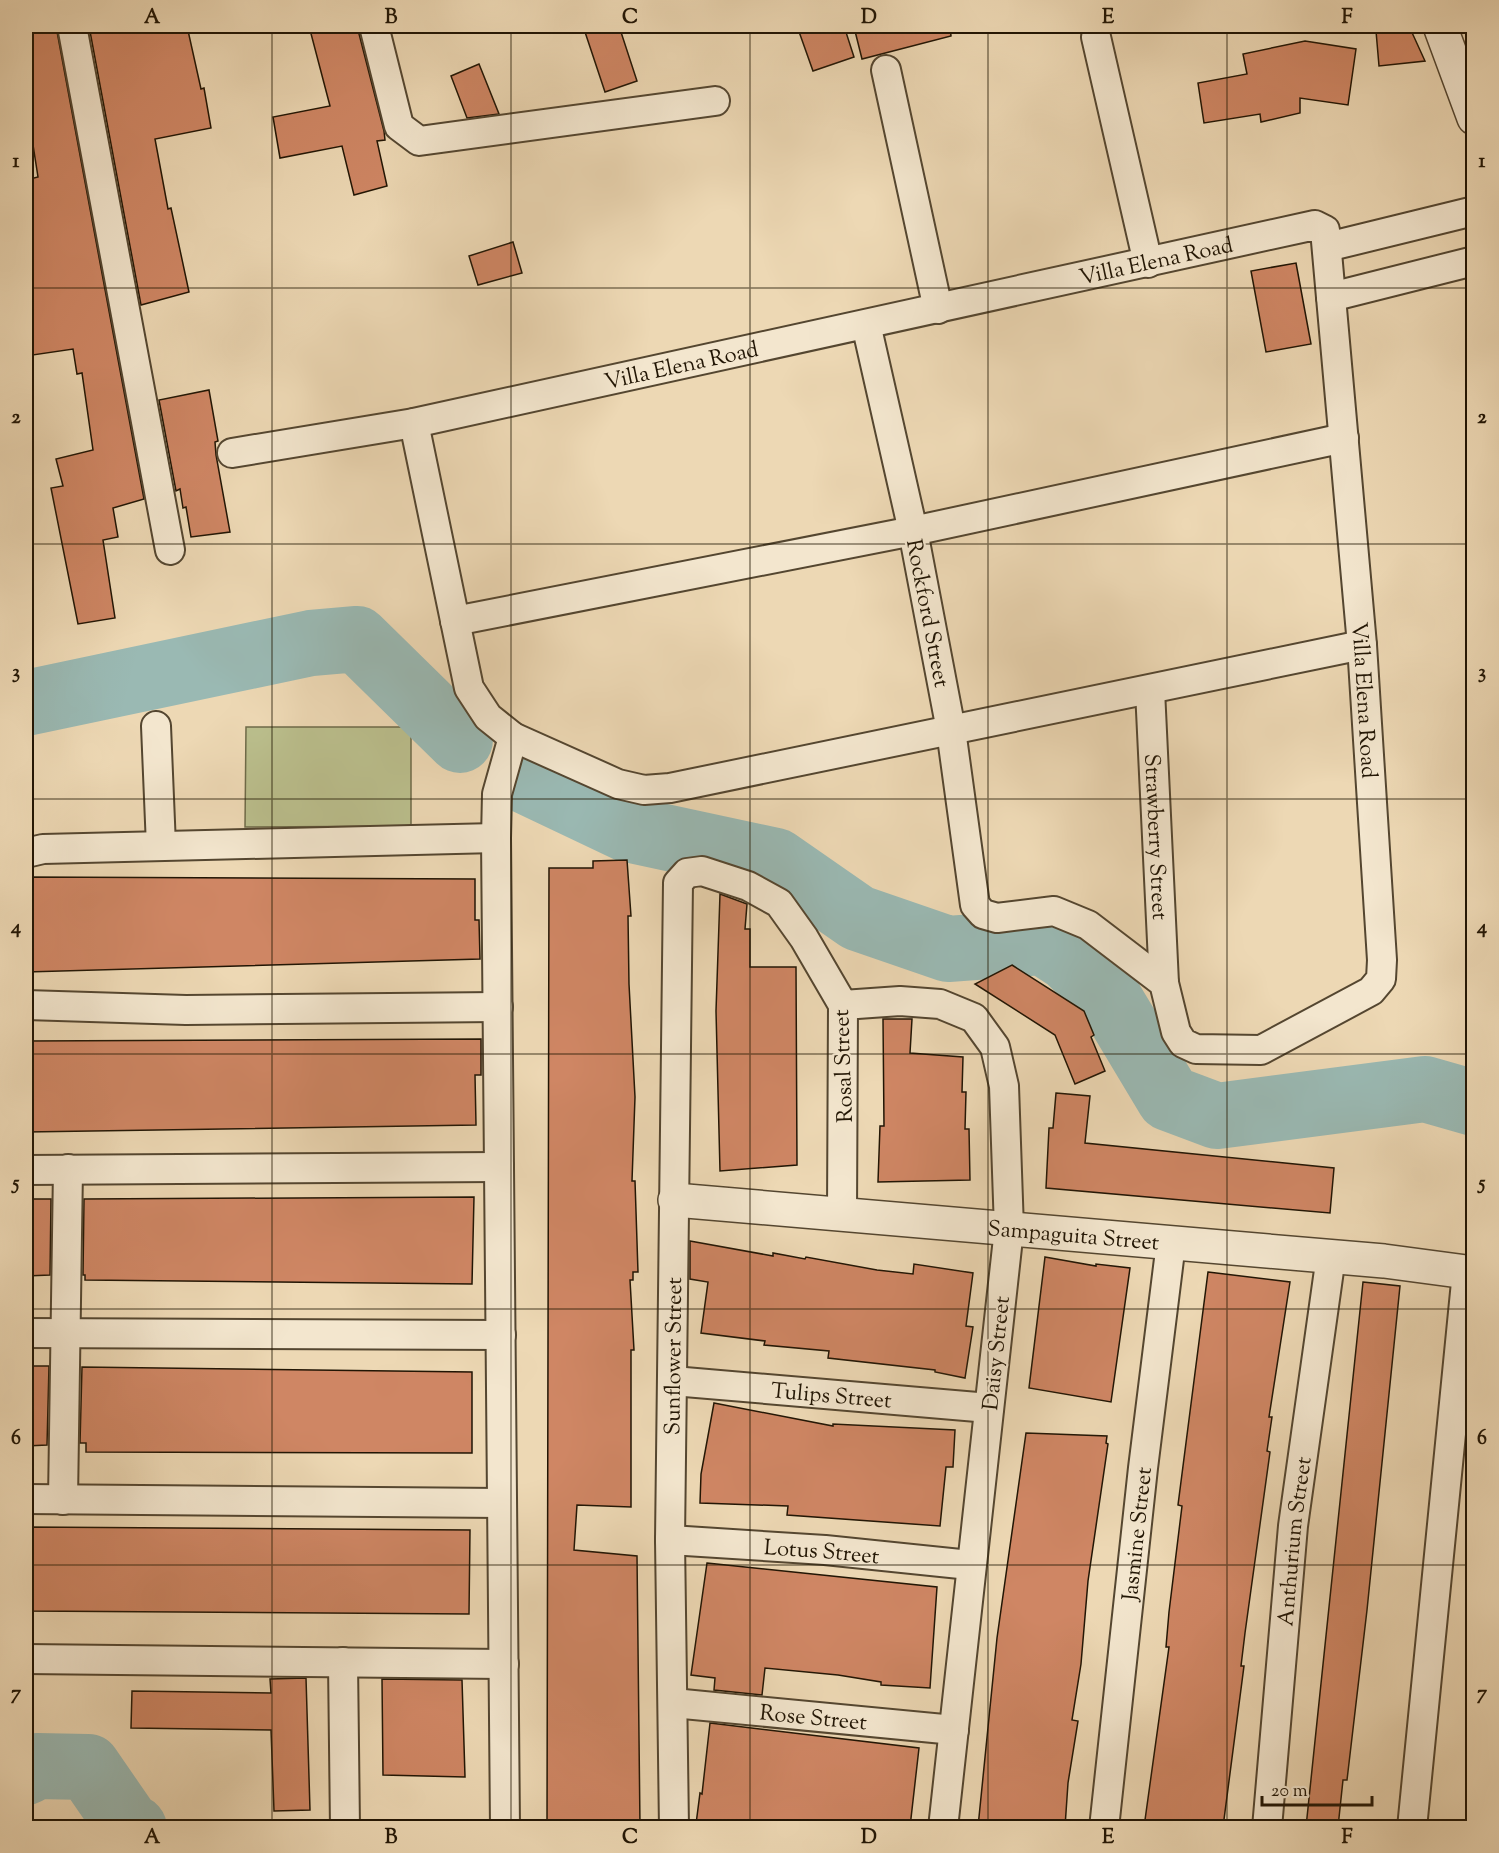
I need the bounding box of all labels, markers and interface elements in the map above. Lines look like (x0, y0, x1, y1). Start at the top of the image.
text: A (144, 4, 161, 33)
text: B (385, 4, 398, 33)
text: C (622, 4, 638, 33)
text: D (861, 4, 877, 33)
text: E (1102, 4, 1115, 33)
text: F (1341, 4, 1353, 33)
text: 1 (13, 148, 20, 177)
text: 1 (1479, 148, 1486, 177)
street label: Villa Elena Road (1077, 230, 1236, 295)
street label: Villa Elena Road (602, 335, 762, 400)
text: 2 (11, 404, 21, 433)
text: 2 (1477, 404, 1487, 433)
street label: Rockford Street (896, 537, 956, 691)
street label: Villa Elena Road (1341, 621, 1383, 779)
text: 3 (12, 659, 20, 688)
text: 3 (1478, 659, 1486, 688)
street label: Strawberry Street (1134, 753, 1174, 921)
text: 4 (10, 914, 21, 943)
text: 4 (1476, 914, 1487, 943)
street label: Rosal Street (827, 1008, 863, 1123)
text: 5 (11, 1170, 20, 1199)
text: 5 (1477, 1170, 1486, 1199)
street label: Sampaguita Street (986, 1214, 1161, 1261)
street label: Sunflower Street (658, 1276, 692, 1435)
street label: Daisy Street (976, 1294, 1020, 1412)
street label: Tulips Street (770, 1376, 893, 1419)
text: 6 (11, 1425, 21, 1454)
text: 6 (1477, 1425, 1487, 1454)
street label: Anthurium Street (1271, 1454, 1322, 1628)
street label: Jasmine Street (1116, 1465, 1162, 1604)
street label: Lotus Street (763, 1533, 881, 1575)
text: 7 (11, 1680, 22, 1709)
text: 7 (1477, 1680, 1488, 1709)
street label: Rose Street (758, 1698, 869, 1741)
scale bar (1262, 1769, 1372, 1807)
text: 20 m (1271, 1779, 1308, 1805)
text: A (144, 1824, 161, 1853)
text: B (385, 1824, 398, 1853)
text: C (622, 1824, 638, 1853)
text: D (861, 1824, 877, 1853)
text: E (1102, 1824, 1115, 1853)
text: F (1341, 1824, 1353, 1853)

